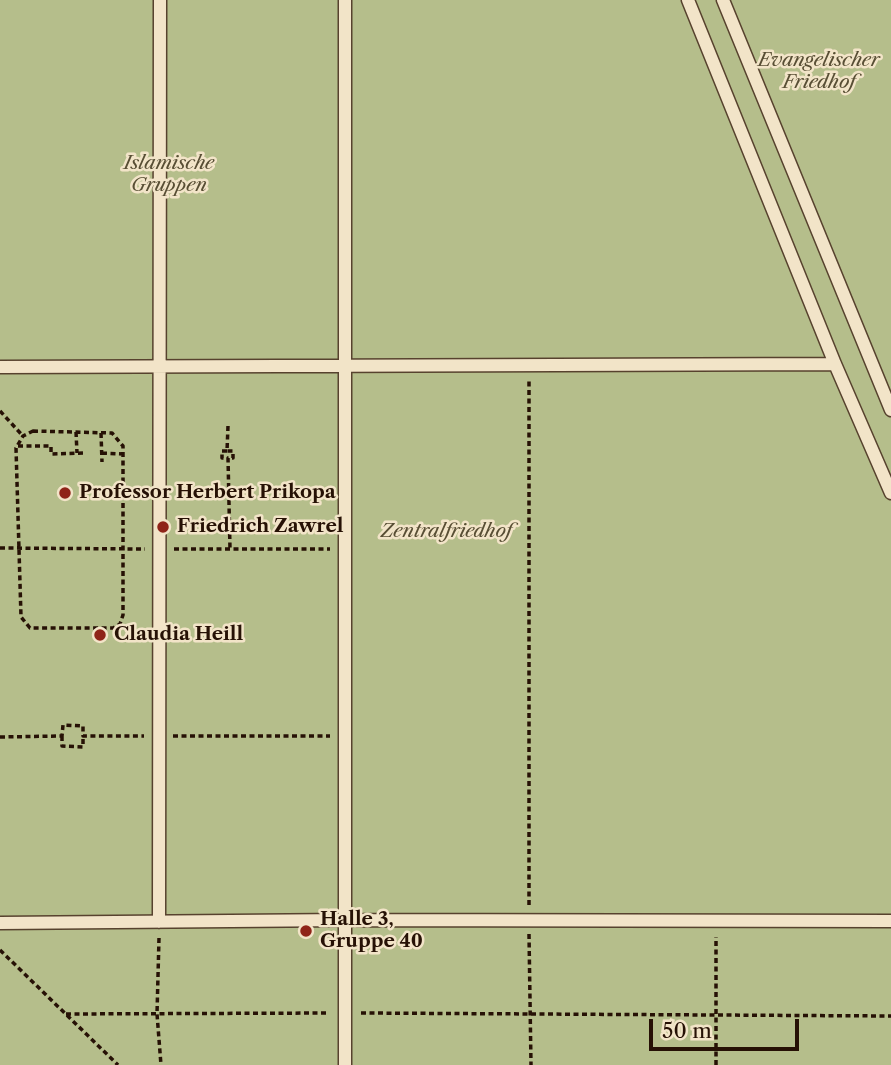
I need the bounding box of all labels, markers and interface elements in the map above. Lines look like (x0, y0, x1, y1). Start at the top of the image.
park label: Evangelischer Friedhof (758, 50, 880, 94)
park label: Islamische Gruppen (124, 153, 214, 197)
place label: Professor Herbert Prikopa (79, 482, 336, 504)
marker: Professor Herbert Prikopa (57, 485, 73, 501)
place label: Friedrich Zawrel (177, 516, 343, 538)
marker: Friedrich Zawrel (155, 519, 171, 535)
park label: Zentralfriedhof (380, 521, 512, 543)
place label: Claudia Heill (114, 624, 243, 646)
marker: Claudia Heill (92, 627, 108, 643)
place label: Halle 3, Gruppe 40 (320, 909, 423, 953)
marker: Halle 3, Gruppe 40 (298, 923, 314, 939)
scale bar (653, 1006, 804, 1050)
text: 50 m (662, 1018, 712, 1043)

